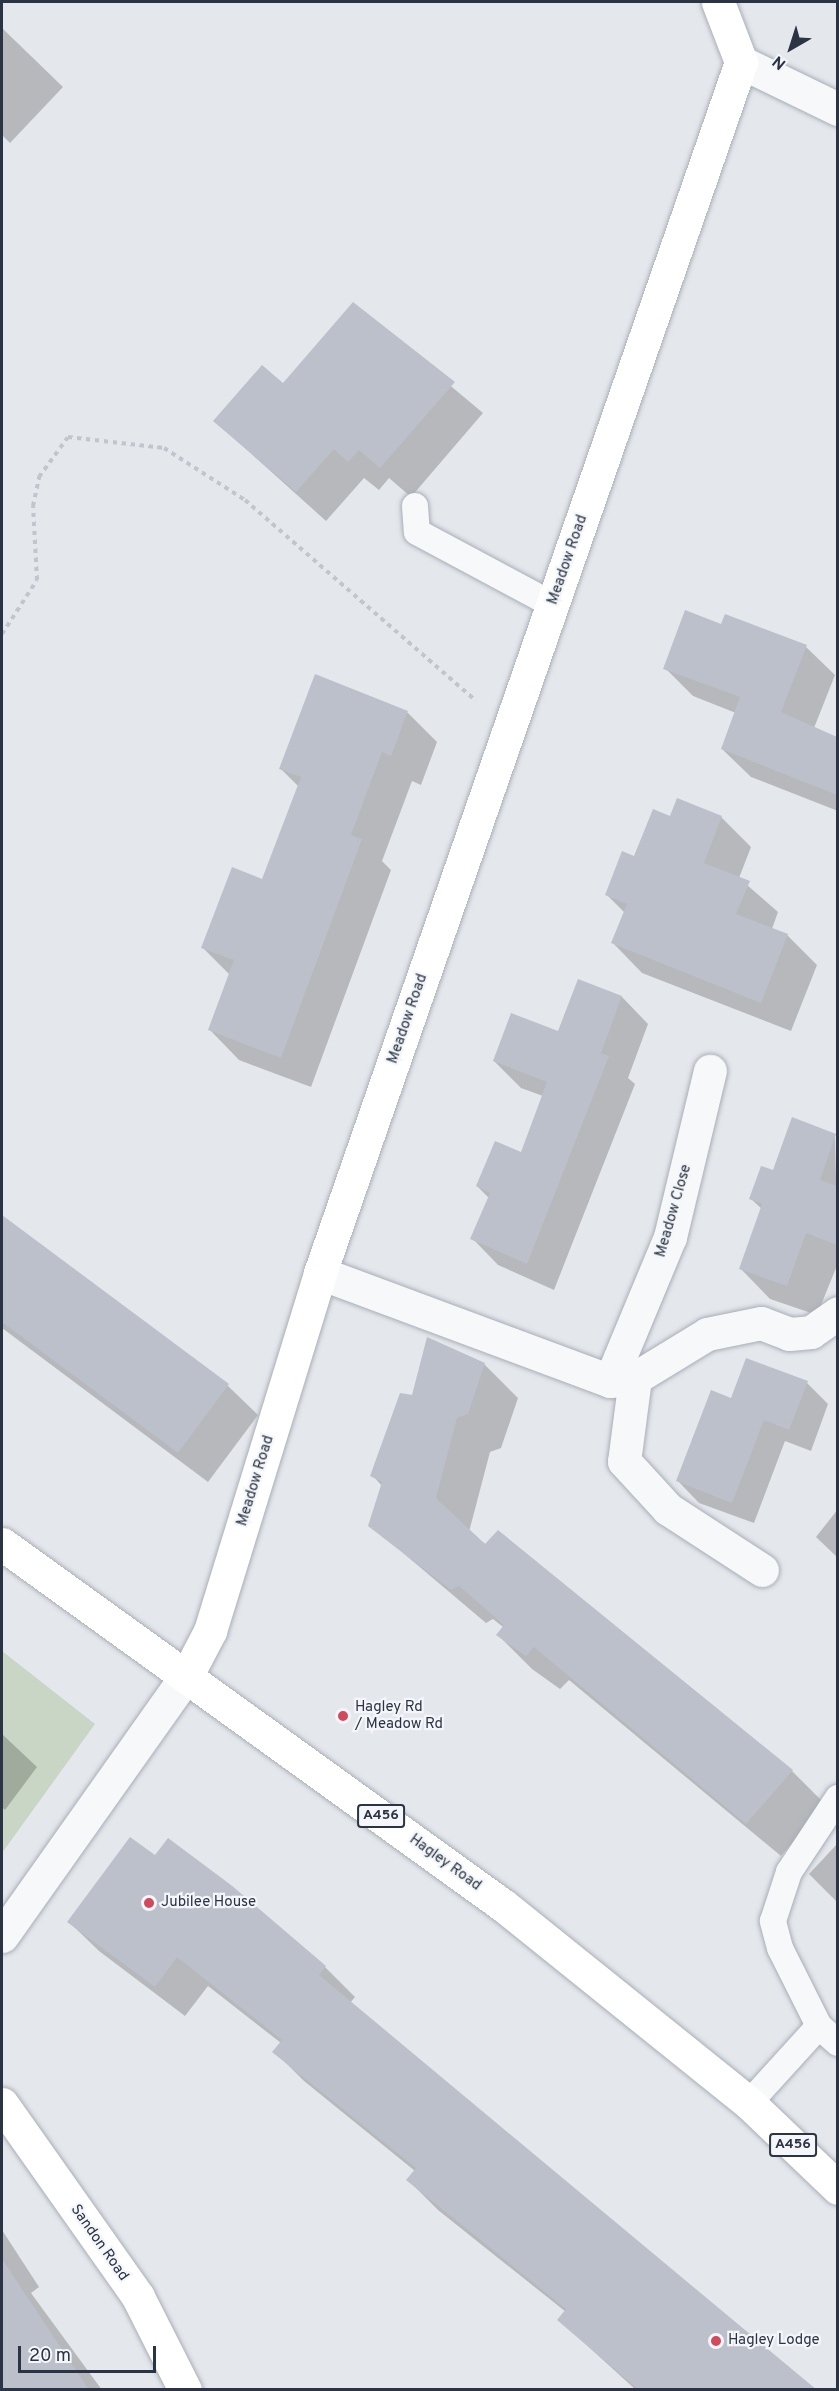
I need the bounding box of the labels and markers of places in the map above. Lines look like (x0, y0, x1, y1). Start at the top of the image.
place label: Hagley Rd / Meadow Rd (355, 1698, 443, 1733)
marker: Hagley Rd / Meadow Rd (336, 1709, 350, 1723)
place label: Jubilee House (161, 1894, 256, 1912)
marker: Jubilee House (142, 1896, 156, 1910)
place label: Hagley Lodge (728, 2332, 820, 2350)
marker: Hagley Lodge (709, 2334, 723, 2348)

